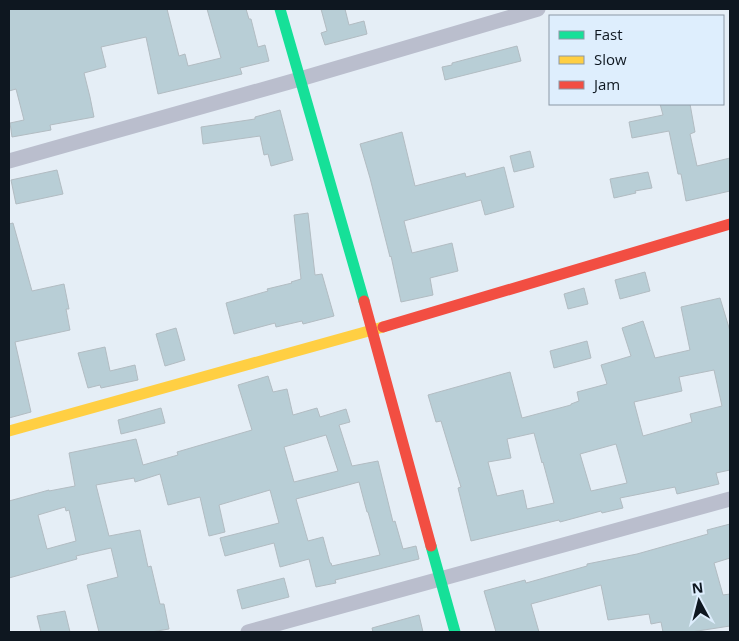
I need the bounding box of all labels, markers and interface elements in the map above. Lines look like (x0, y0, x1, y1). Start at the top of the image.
legend (549, 15, 724, 105)
text: Fast (594, 24, 623, 44)
text: Slow (594, 49, 627, 69)
text: Jam (592, 74, 620, 94)
north arrow (674, 576, 724, 626)
text: N (691, 577, 704, 598)

